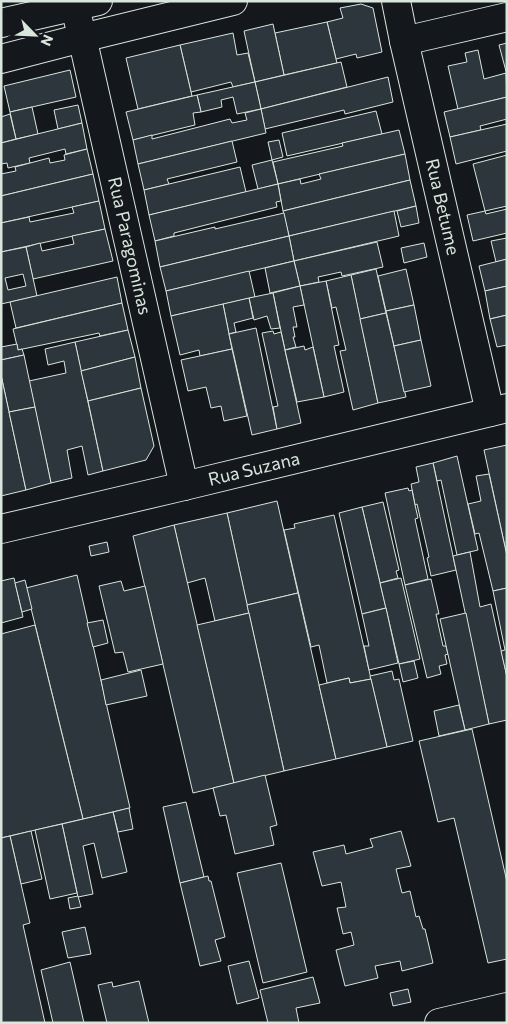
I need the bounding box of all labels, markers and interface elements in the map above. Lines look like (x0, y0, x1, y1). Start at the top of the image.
north arrow (10, 10, 60, 60)
text: N (37, 32, 57, 49)
street label: Rua Betume (422, 156, 465, 257)
street label: Rua Paragominas (104, 175, 157, 317)
street label: Rua Suzana (206, 446, 302, 490)

